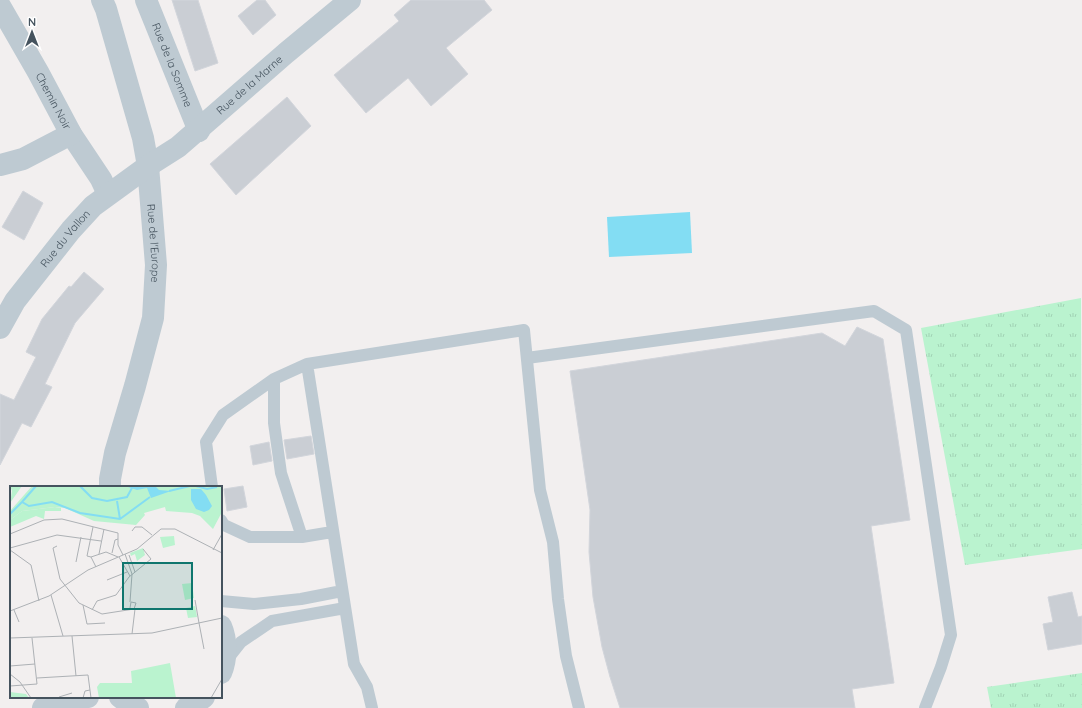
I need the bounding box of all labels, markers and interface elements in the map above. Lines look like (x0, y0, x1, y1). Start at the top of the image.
north arrow (12, 12, 52, 52)
text: N (28, 15, 36, 29)
street label: Rue de la Somme (149, 21, 196, 109)
street label: Rue de la Marne (213, 52, 285, 118)
street label: Chemin Noir (33, 70, 75, 133)
street label: Rue de l'Europe (144, 203, 163, 283)
street label: Rue du Vallon (37, 207, 93, 270)
inset map (10, 486, 222, 698)

